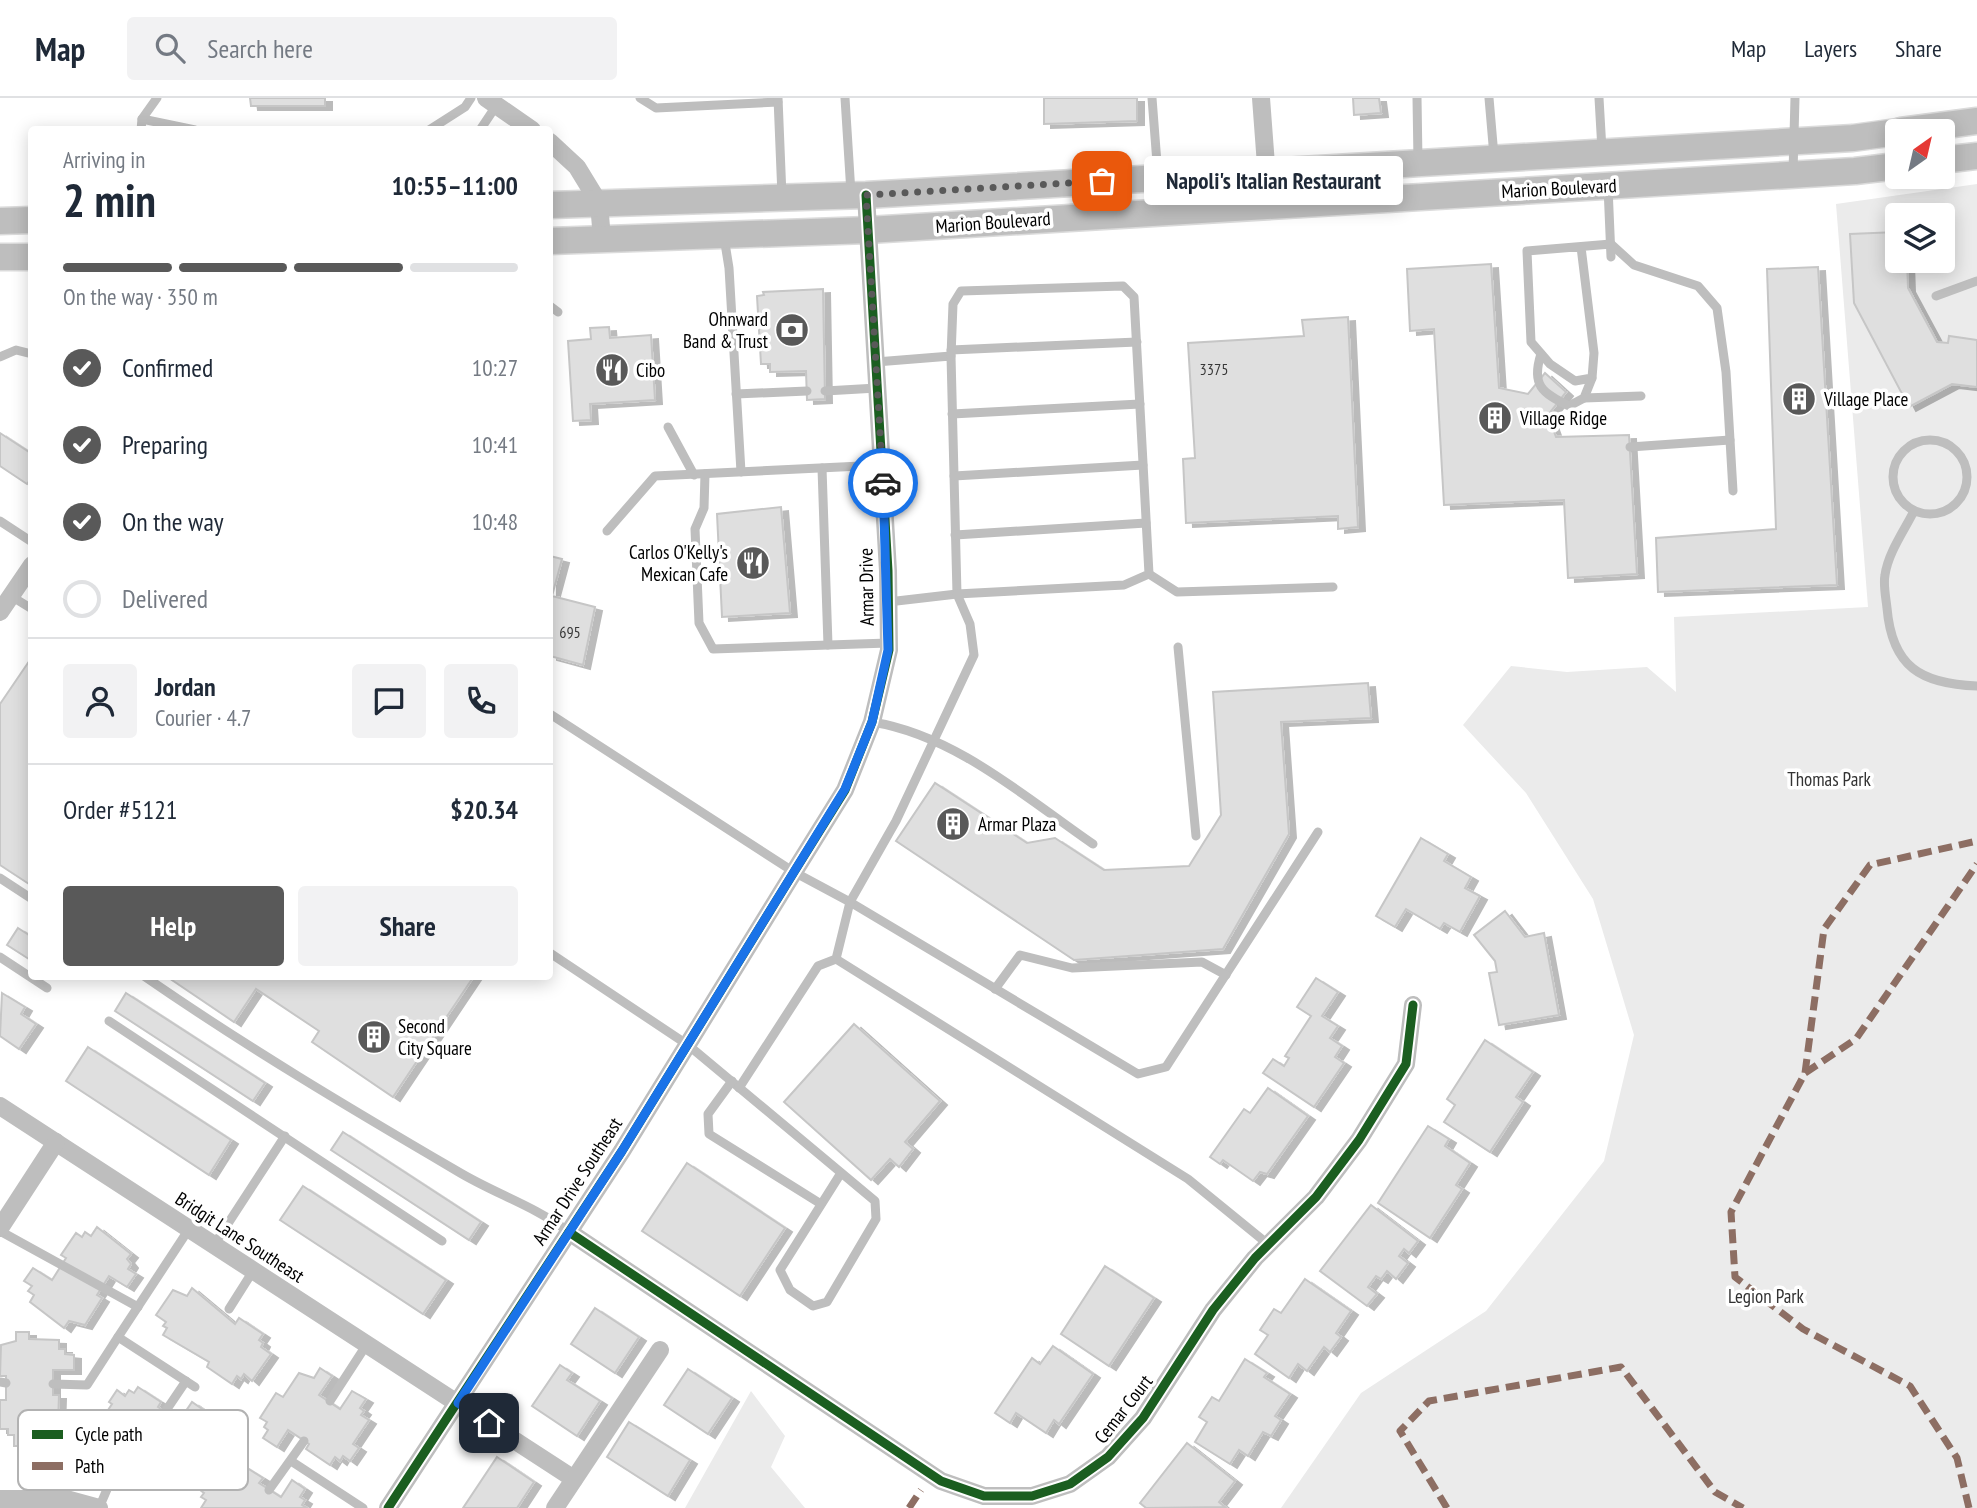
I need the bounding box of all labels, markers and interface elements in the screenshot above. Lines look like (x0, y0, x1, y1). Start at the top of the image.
search box (127, 17, 617, 80)
text: Map (35, 27, 85, 70)
icon: search (151, 29, 189, 67)
text: Search here (207, 32, 313, 65)
text: Map (1731, 33, 1766, 64)
text: Layers (1804, 33, 1857, 64)
text: Share (1895, 33, 1942, 64)
north arrow (1885, 119, 1955, 189)
map controls (1885, 119, 1955, 273)
text: Arriving in (63, 145, 145, 174)
pin (1072, 151, 1132, 211)
callout: Napoli's Italian Restaurant (1144, 156, 1403, 206)
icon: bag (1083, 162, 1121, 200)
text: Napoli's Italian Restaurant (1166, 166, 1381, 195)
text: 10:55–11:00 (391, 169, 518, 202)
text: 2 min (63, 170, 156, 230)
street label: Marion Boulevard (1501, 173, 1617, 203)
button: layers (1885, 203, 1955, 273)
street label: Marion Boulevard (935, 206, 1051, 238)
text: On the way · 350 m (63, 282, 218, 311)
place label: Ohnward Band & Trust (683, 307, 769, 353)
bank icon: Ohnward Band & Trust (773, 311, 811, 349)
icon: check (63, 349, 101, 387)
text: Confirmed (122, 351, 213, 384)
restaurant icon: Cibo (593, 351, 631, 389)
text: 10:27 (472, 353, 518, 382)
place label: Cibo (636, 358, 665, 382)
house number: 3375 (1200, 359, 1228, 379)
building icon: Village Place (1780, 380, 1818, 418)
place label: Village Place (1823, 387, 1908, 411)
building icon: Village Ridge (1476, 399, 1514, 437)
place label: Village Ridge (1519, 406, 1607, 430)
icon: check (63, 426, 101, 464)
text: Preparing (122, 428, 208, 461)
text: 10:41 (472, 430, 518, 459)
courier (848, 448, 918, 518)
icon: car (864, 464, 902, 502)
icon: check (63, 503, 101, 541)
text: On the way (122, 505, 224, 538)
text: 10:48 (472, 507, 518, 536)
place label: Carlos O'Kelly's Mexican Cafe (629, 540, 728, 586)
restaurant icon: Carlos O'Kelly's Mexican Cafe (734, 544, 772, 582)
street label: Armar Drive (853, 548, 879, 626)
text: Delivered (122, 582, 208, 615)
house number: 695 (559, 622, 581, 642)
button: person (63, 664, 137, 738)
button: chat (352, 664, 426, 738)
button: phone (444, 664, 518, 738)
text: Jordan (155, 670, 216, 703)
text: Courier · 4.7 (155, 703, 251, 732)
park label: Thomas Park (1787, 767, 1871, 791)
text: Order #5121 (63, 793, 178, 826)
text: $20.34 (450, 793, 518, 826)
building icon: Armar Plaza (934, 805, 972, 843)
place label: Armar Plaza (978, 812, 1056, 836)
button: Help (63, 886, 284, 966)
button: Share (298, 886, 518, 966)
place label: Second City Square (398, 1014, 472, 1060)
building icon: Second City Square (355, 1018, 393, 1056)
street label: Armar Drive Southeast (527, 1112, 628, 1249)
street label: Bridgit Lane Southeast (171, 1186, 310, 1288)
park label: Legion Park (1728, 1284, 1805, 1308)
street label: Cemar Court (1089, 1369, 1158, 1448)
pin (459, 1393, 519, 1453)
icon: home (470, 1404, 508, 1442)
legend (18, 1410, 248, 1490)
text: Cycle path (75, 1422, 143, 1446)
text: Path (75, 1454, 104, 1478)

